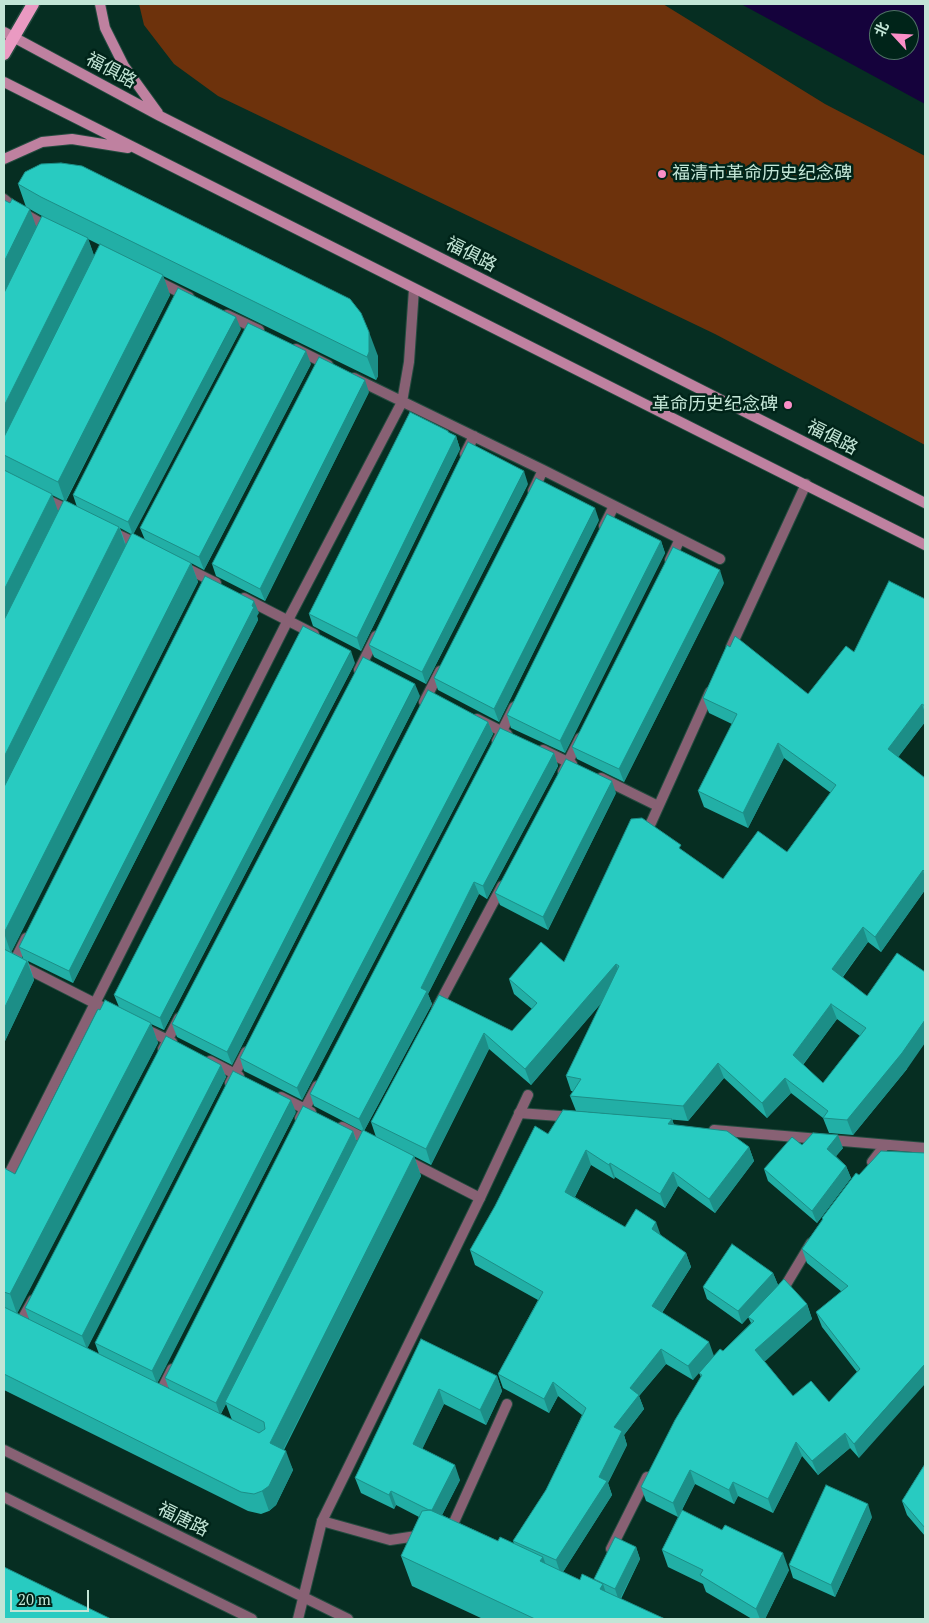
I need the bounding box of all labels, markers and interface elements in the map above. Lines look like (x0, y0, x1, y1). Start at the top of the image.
north arrow (869, 10, 919, 60)
text: 北 (869, 19, 892, 39)
street label: 福俱路 (82, 49, 140, 93)
place label: 福清市革命历史纪念碑 (672, 163, 852, 185)
marker: 福清市革命历史纪念碑 (656, 168, 668, 180)
street label: 福俱路 (442, 233, 500, 277)
place label: 革命历史纪念碑 (652, 394, 778, 416)
marker: 革命历史纪念碑 (782, 399, 794, 411)
street label: 福俱路 (803, 416, 861, 460)
street label: 福唐路 (154, 1498, 212, 1542)
scale bar (12, 1580, 91, 1612)
text: 20 m (18, 1589, 51, 1609)

